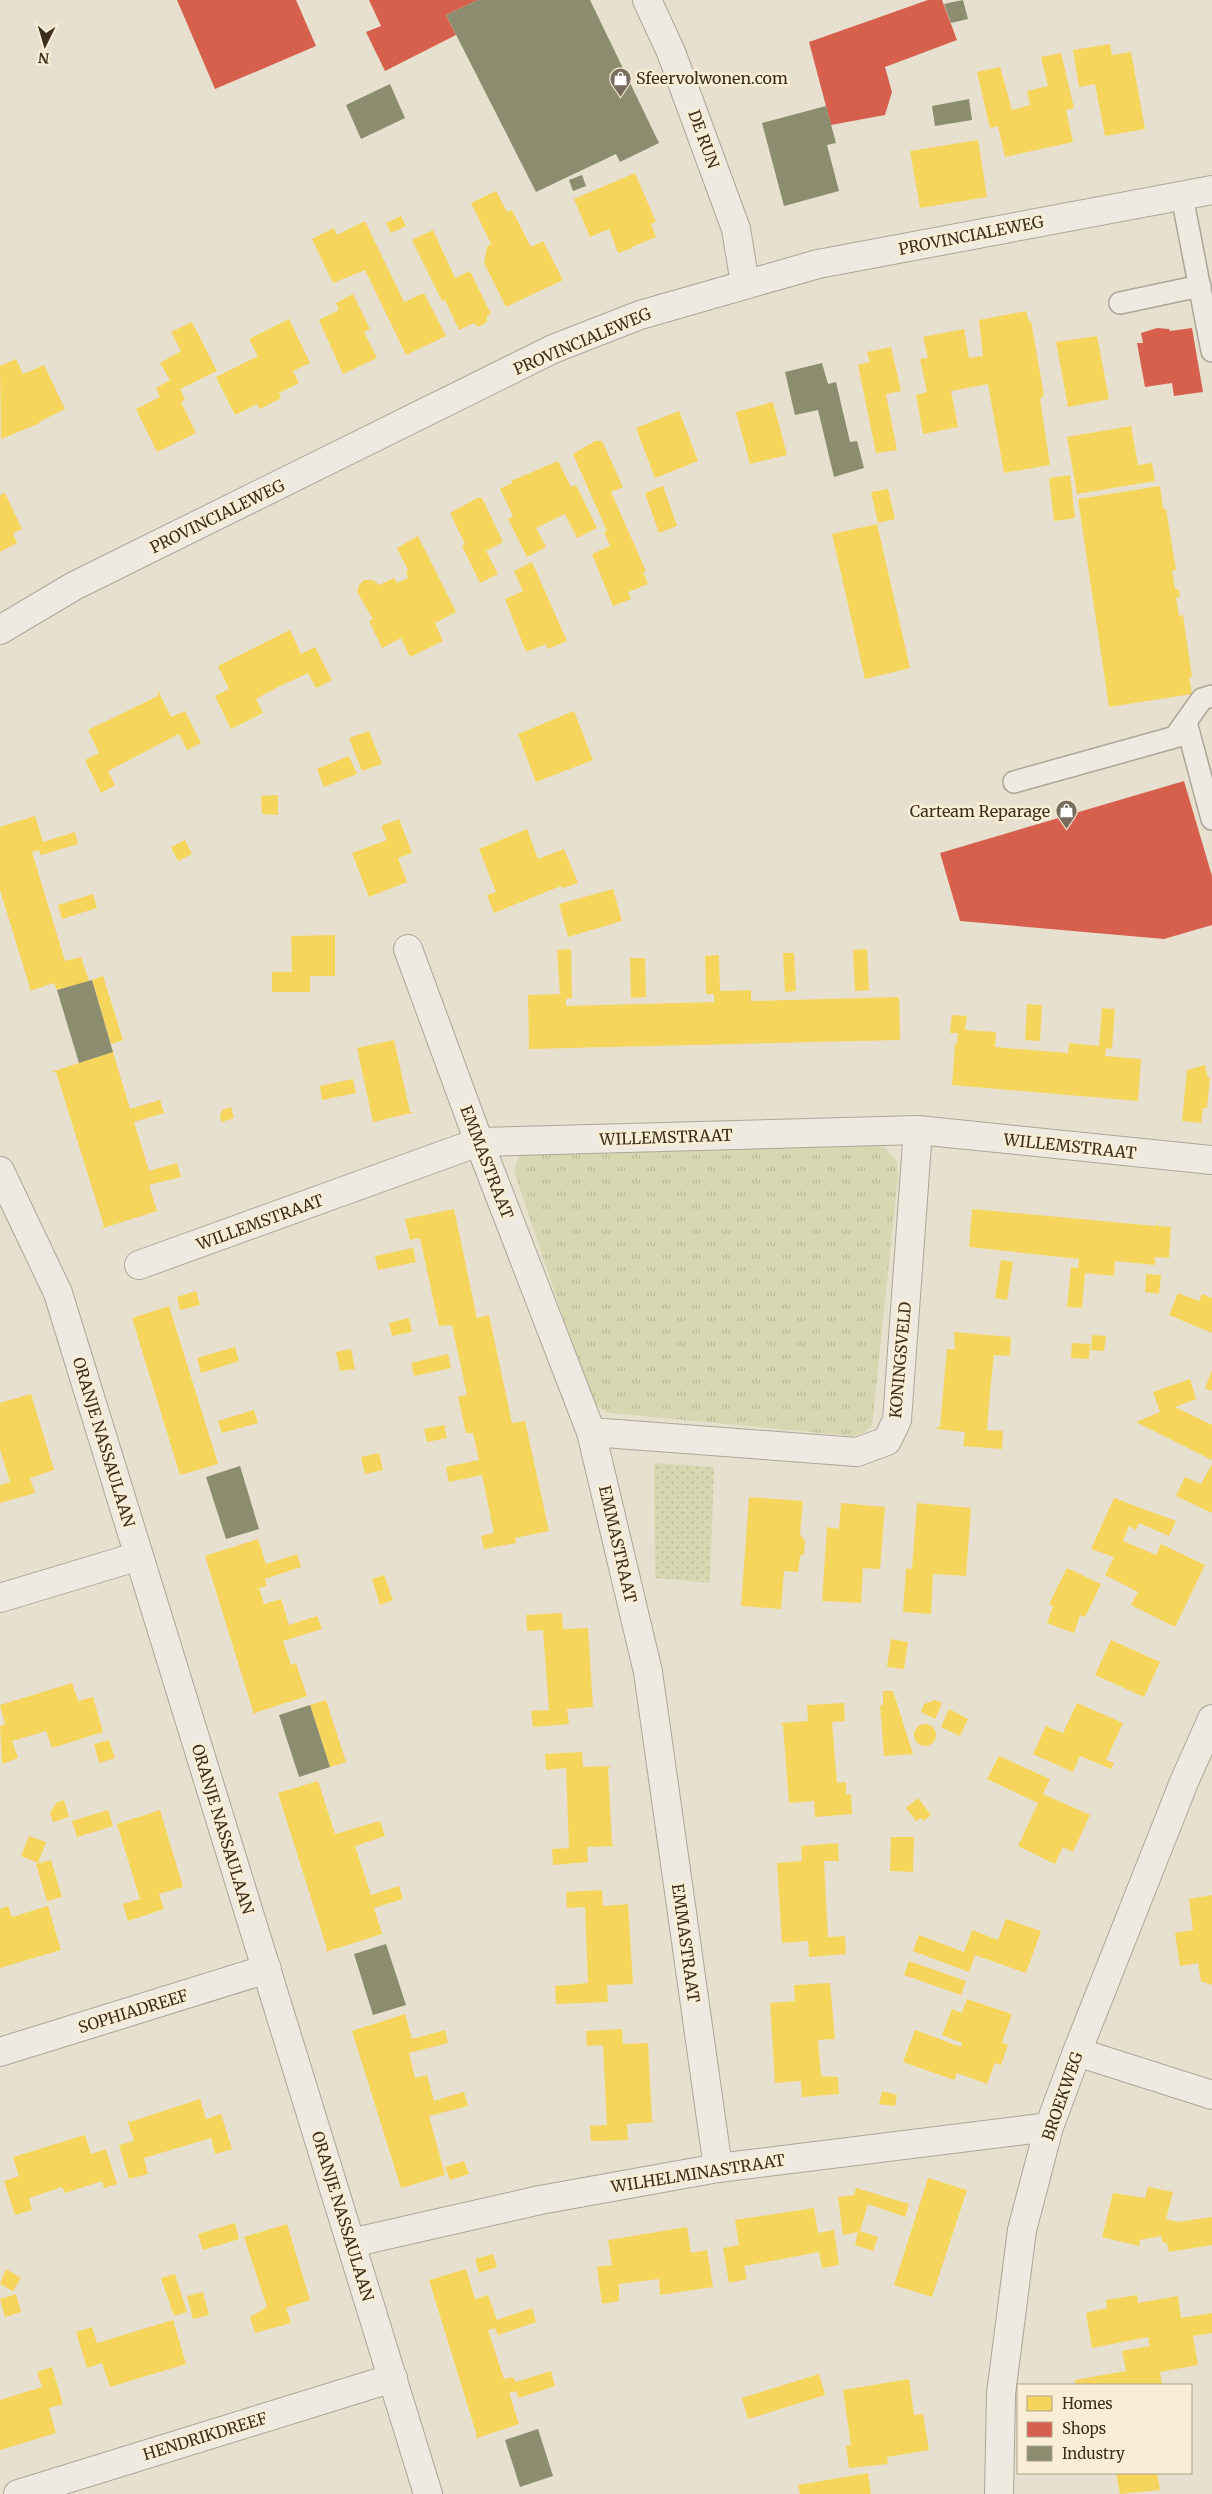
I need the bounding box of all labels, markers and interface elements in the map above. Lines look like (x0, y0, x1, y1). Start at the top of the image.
north arrow (20, 20, 70, 70)
text: N (38, 49, 50, 67)
shop icon: Sfeervolwonen.com (608, 66, 632, 97)
place label: Sfeervolwonen.com (636, 68, 788, 88)
street label: DE RUN (684, 107, 724, 171)
street label: PROVINCIALEWEG (897, 211, 1046, 259)
street label: PROVINCIALEWEG (510, 303, 654, 379)
street label: PROVINCIALEWEG (146, 475, 288, 557)
shop icon: Carteam Reparage (1054, 799, 1078, 830)
place label: Carteam Reparage (910, 801, 1050, 821)
street label: EMMASTRAAT (456, 1102, 518, 1222)
street label: WILLEMSTRAAT (598, 1125, 733, 1149)
street label: WILLEMSTRAAT (1002, 1129, 1137, 1163)
street label: WILLEMSTRAAT (193, 1190, 326, 1255)
street label: KONINGSVELD (885, 1301, 915, 1419)
street label: ORANJE NASSAULAAN (69, 1354, 140, 1530)
street label: EMMASTRAAT (595, 1483, 641, 1605)
street label: ORANJE NASSAULAAN (188, 1741, 259, 1917)
street label: EMMASTRAAT (668, 1882, 704, 2004)
street label: SOPHIADREEF (76, 1985, 191, 2037)
street label: BROEKWEG (1037, 2049, 1087, 2143)
street label: ORANJE NASSAULAAN (308, 2128, 379, 2304)
street label: WILHELMINASTRAAT (609, 2149, 786, 2197)
legend (1017, 2384, 1192, 2474)
text: Homes (1062, 2394, 1113, 2413)
street label: HENDRIKDREEF (140, 2408, 270, 2464)
text: Shops (1062, 2419, 1106, 2438)
text: Industry (1062, 2444, 1125, 2463)

